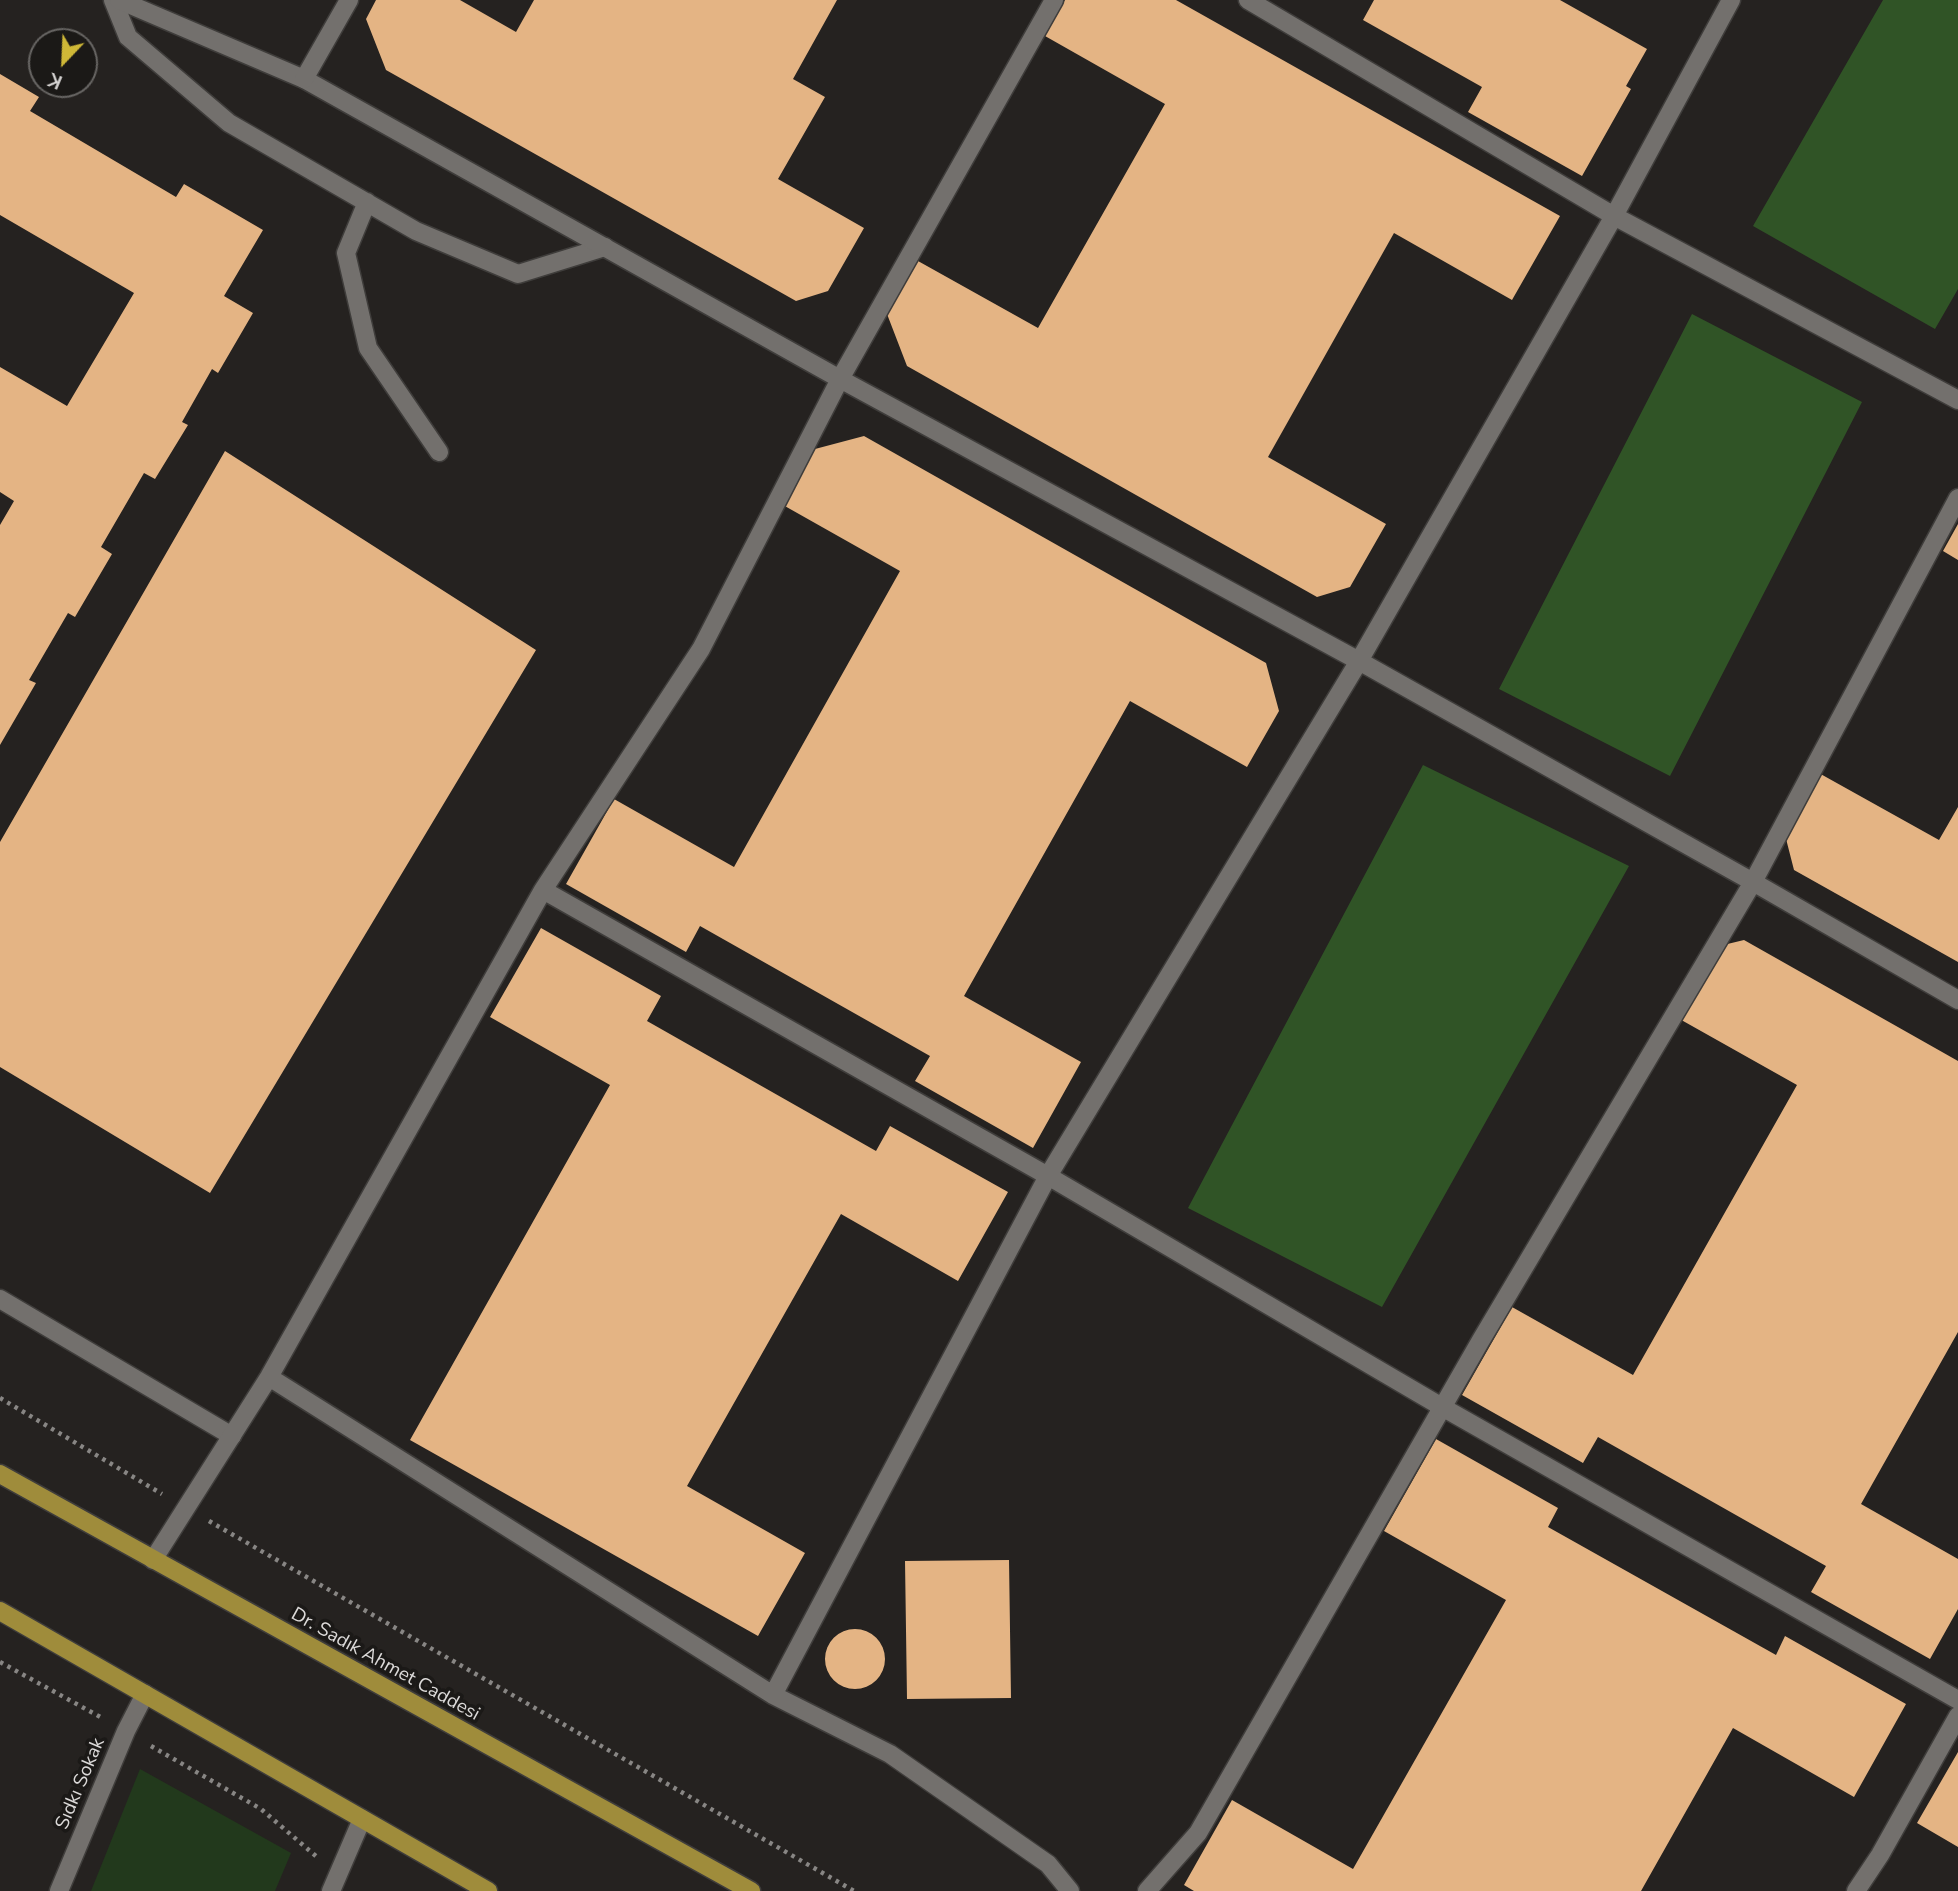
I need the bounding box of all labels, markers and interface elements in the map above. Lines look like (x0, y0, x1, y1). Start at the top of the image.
north arrow (28, 28, 98, 98)
text: K (45, 66, 66, 95)
street label: Dr. Sadık Ahmet Caddesi (287, 1604, 483, 1726)
street label: Sıdkı Sokak (52, 1735, 110, 1833)

